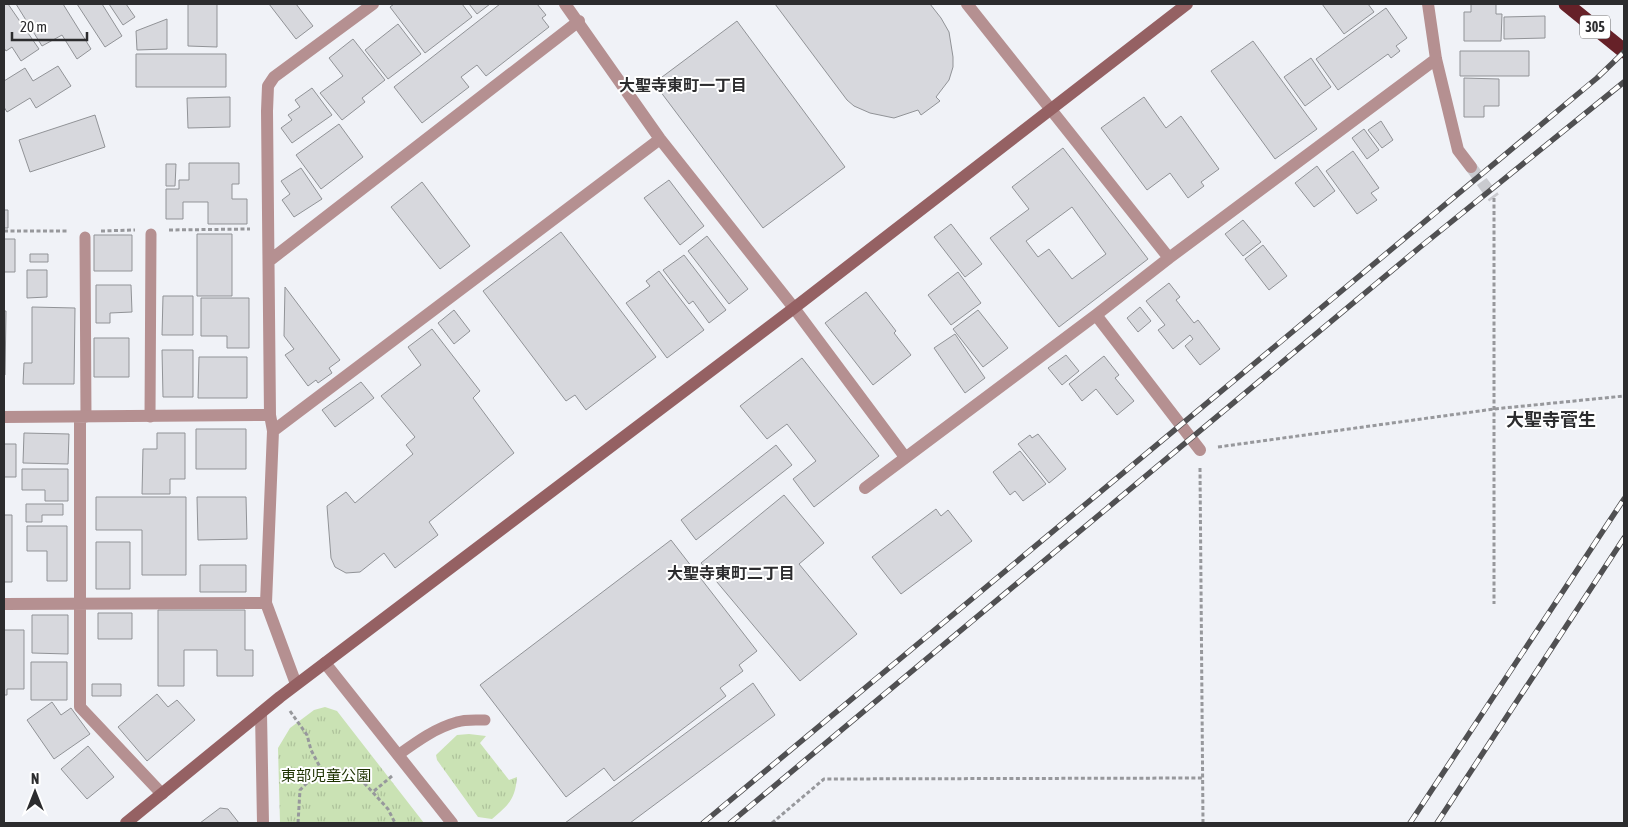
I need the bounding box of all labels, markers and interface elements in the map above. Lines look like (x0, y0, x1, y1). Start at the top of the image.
scale bar (12, 10, 88, 42)
road number: 305 (1580, 16, 1610, 38)
text: 20 m (20, 18, 47, 35)
district label: 大聖寺東町一丁目 (619, 76, 747, 94)
district label: 大聖寺菅生 (1506, 409, 1596, 430)
district label: 大聖寺東町二丁目 (667, 564, 795, 582)
north arrow (10, 767, 60, 817)
park label: 東部児童公園 (281, 767, 371, 784)
text: N (31, 771, 39, 787)

